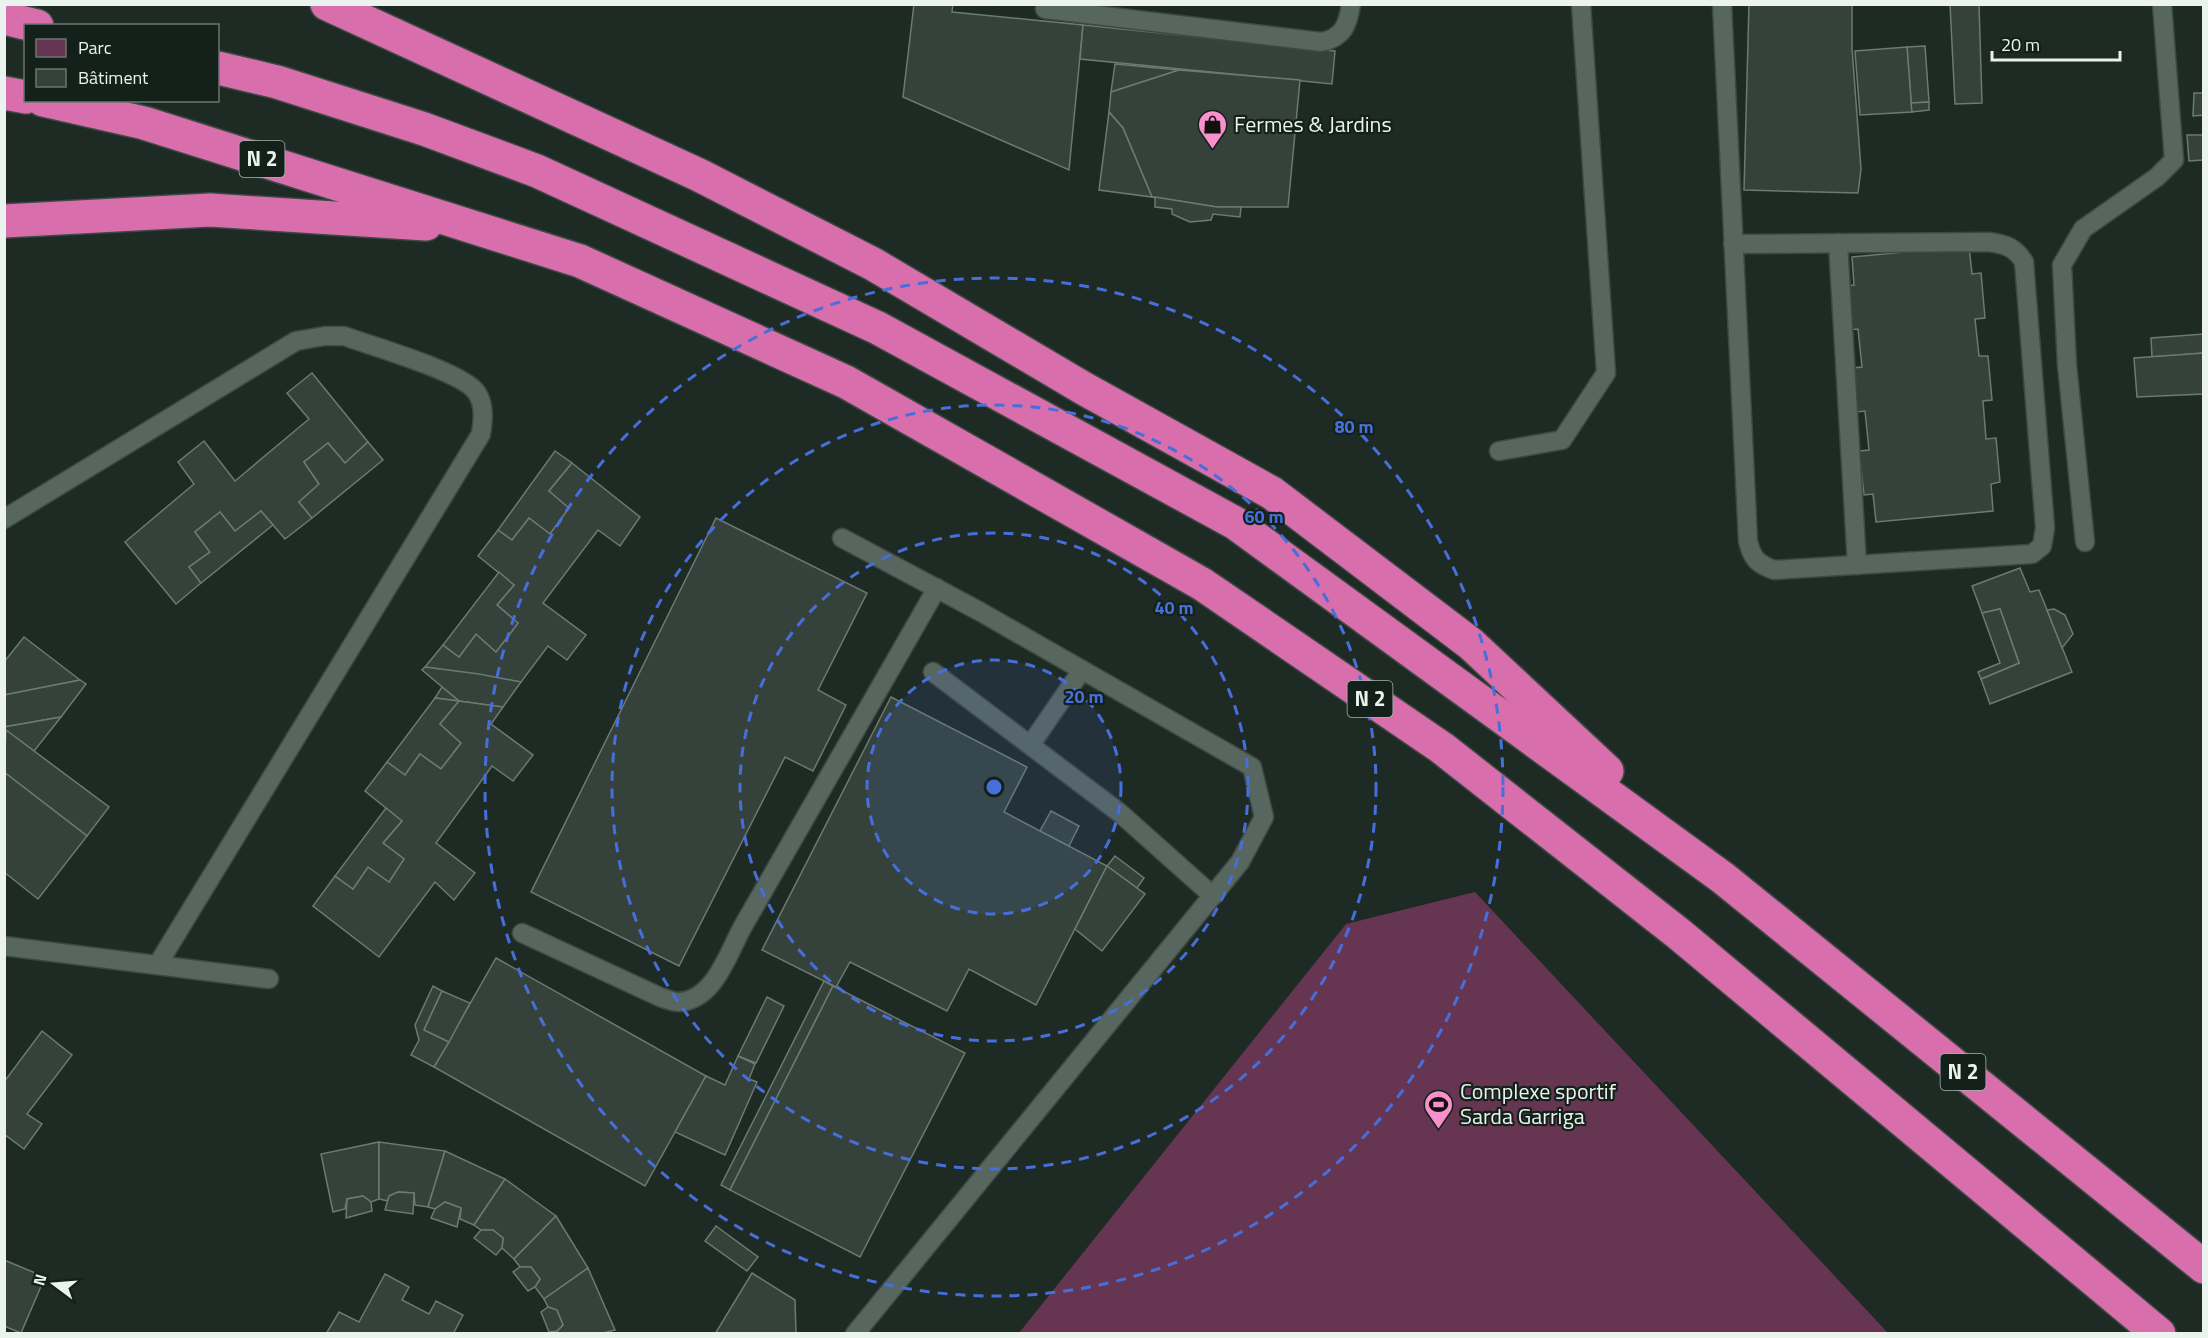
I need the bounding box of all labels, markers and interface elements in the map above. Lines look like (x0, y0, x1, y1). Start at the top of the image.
legend (24, 24, 219, 102)
scale bar (1992, 24, 2120, 62)
text: 20 m (2001, 31, 2040, 58)
text: Parc (78, 34, 112, 61)
text: Bâtiment (78, 64, 149, 91)
place label: Fermes & Jardins (1234, 107, 1392, 141)
shop icon: Fermes & Jardins (1197, 108, 1229, 150)
road number: N 2 (240, 141, 284, 177)
text: 80 m (1334, 413, 1374, 440)
text: 60 m (1244, 503, 1284, 530)
text: 40 m (1154, 594, 1194, 621)
road number: N 2 (1348, 681, 1392, 717)
text: 20 m (1064, 683, 1104, 710)
centre of rings (984, 777, 1004, 797)
road number: N 2 (1940, 1054, 1986, 1090)
place label: Complexe sportif Sarda Garriga (1460, 1074, 1617, 1133)
sports icon: Complexe sportif Sarda Garriga (1423, 1088, 1455, 1130)
north arrow (24, 1254, 84, 1314)
text: N (27, 1271, 53, 1289)

